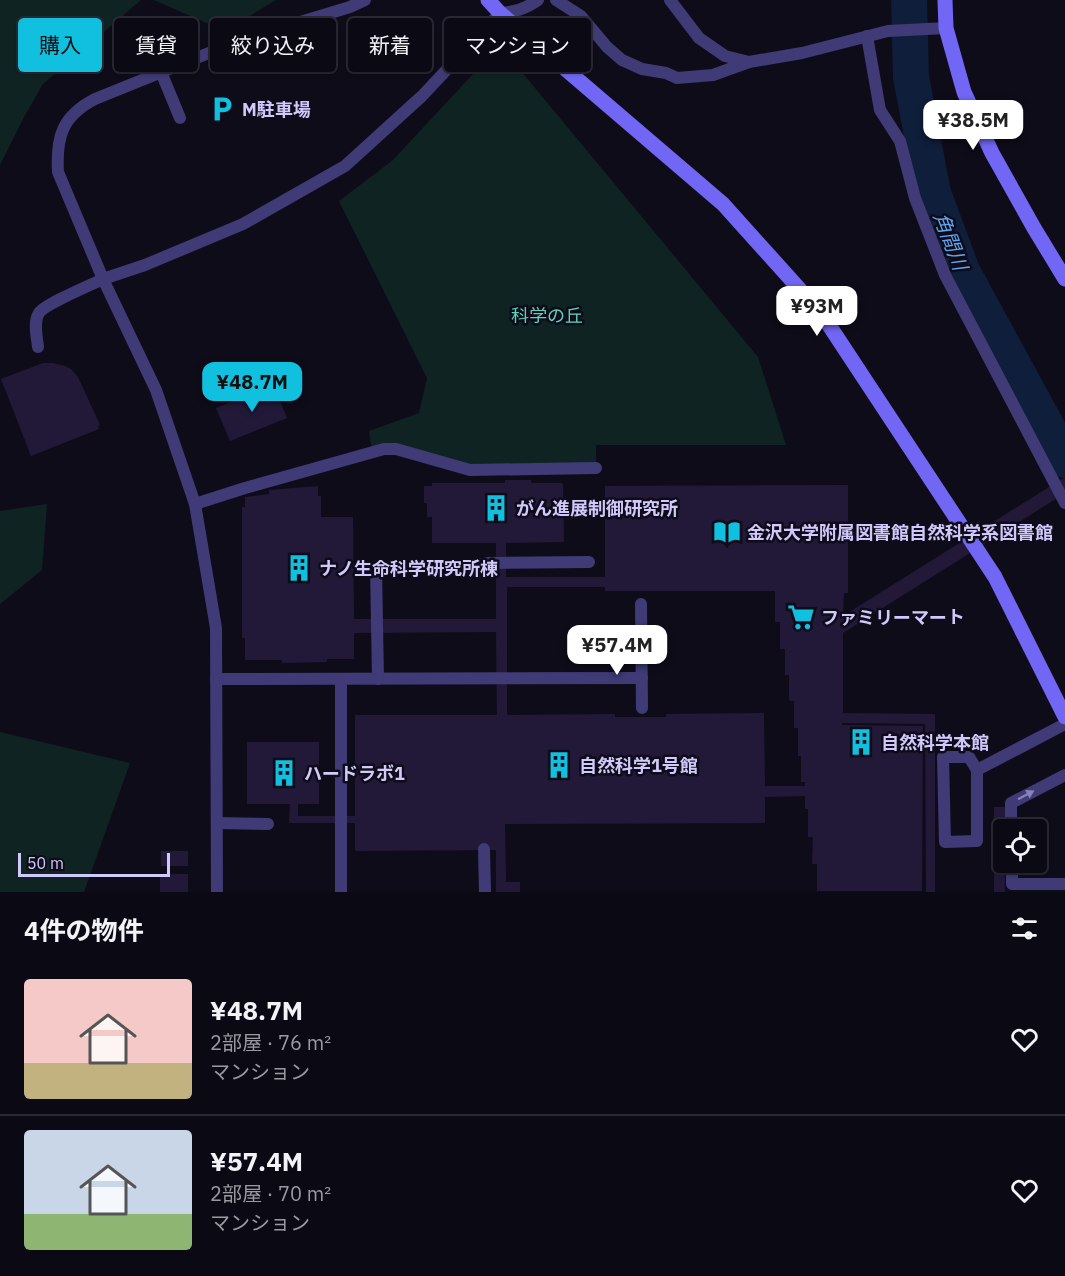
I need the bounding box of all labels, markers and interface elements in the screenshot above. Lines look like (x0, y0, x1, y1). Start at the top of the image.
chip: 購入 (18, 18, 102, 72)
chip: 賃貸 (114, 18, 198, 72)
chip: 絞り込み (210, 18, 336, 72)
chip: 新着 (348, 18, 432, 72)
chip: マンション (444, 18, 591, 72)
parking icon: M駐車場 (207, 94, 237, 124)
place label: M駐車場 (242, 98, 311, 121)
pin: ¥38.5M (924, 100, 1022, 151)
text: ¥38.5M (937, 106, 1009, 133)
water label: 角間川 (928, 208, 975, 276)
pin: ¥93M (781, 286, 853, 337)
text: ¥93M (790, 292, 844, 319)
park label: 科学の丘 (511, 304, 583, 327)
pin: ¥48.7M (203, 362, 301, 413)
text: ¥48.7M (216, 368, 288, 395)
building icon: がん進展制御研究所 (481, 493, 511, 523)
place label: がん進展制御研究所 (516, 497, 678, 520)
library icon: 金沢大学附属図書館自然科学系図書館 (712, 517, 742, 547)
place label: 金沢大学附属図書館自然科学系図書館 (747, 521, 1053, 544)
building icon: ナノ生命科学研究所棟 (284, 553, 314, 583)
place label: ナノ生命科学研究所棟 (319, 557, 498, 580)
supermarket icon: ファミリーマート (786, 602, 816, 632)
place label: ファミリーマート (821, 606, 965, 629)
pin: ¥57.4M (568, 625, 666, 676)
text: ¥57.4M (581, 631, 653, 658)
building icon: 自然科学本館 (846, 727, 876, 757)
place label: 自然科学本館 (881, 731, 989, 754)
building icon: 自然科学1号館 (544, 750, 574, 780)
place label: 自然科学1号館 (579, 754, 698, 777)
building icon: ハードラボ1 (269, 758, 299, 788)
place label: ハードラボ1 (304, 762, 405, 785)
one-way arrow (1018, 790, 1035, 800)
map controls (993, 819, 1047, 873)
button: locate (993, 819, 1047, 873)
scale bar (18, 850, 170, 878)
text: 50 m (27, 853, 64, 873)
icon: filters (1008, 912, 1041, 945)
text: 4件の物件 (24, 913, 144, 947)
text: ¥48.7M (210, 993, 303, 1027)
icon: home (72, 1003, 144, 1075)
icon: heart (1008, 1023, 1041, 1056)
text: 2部屋 · 76 m² (210, 1029, 331, 1056)
text: マンション (210, 1058, 310, 1085)
text: ¥57.4M (210, 1144, 303, 1178)
icon: home (72, 1154, 144, 1226)
icon: heart (1008, 1174, 1041, 1207)
text: 2部屋 · 70 m² (210, 1180, 331, 1207)
text: マンション (210, 1209, 310, 1236)

